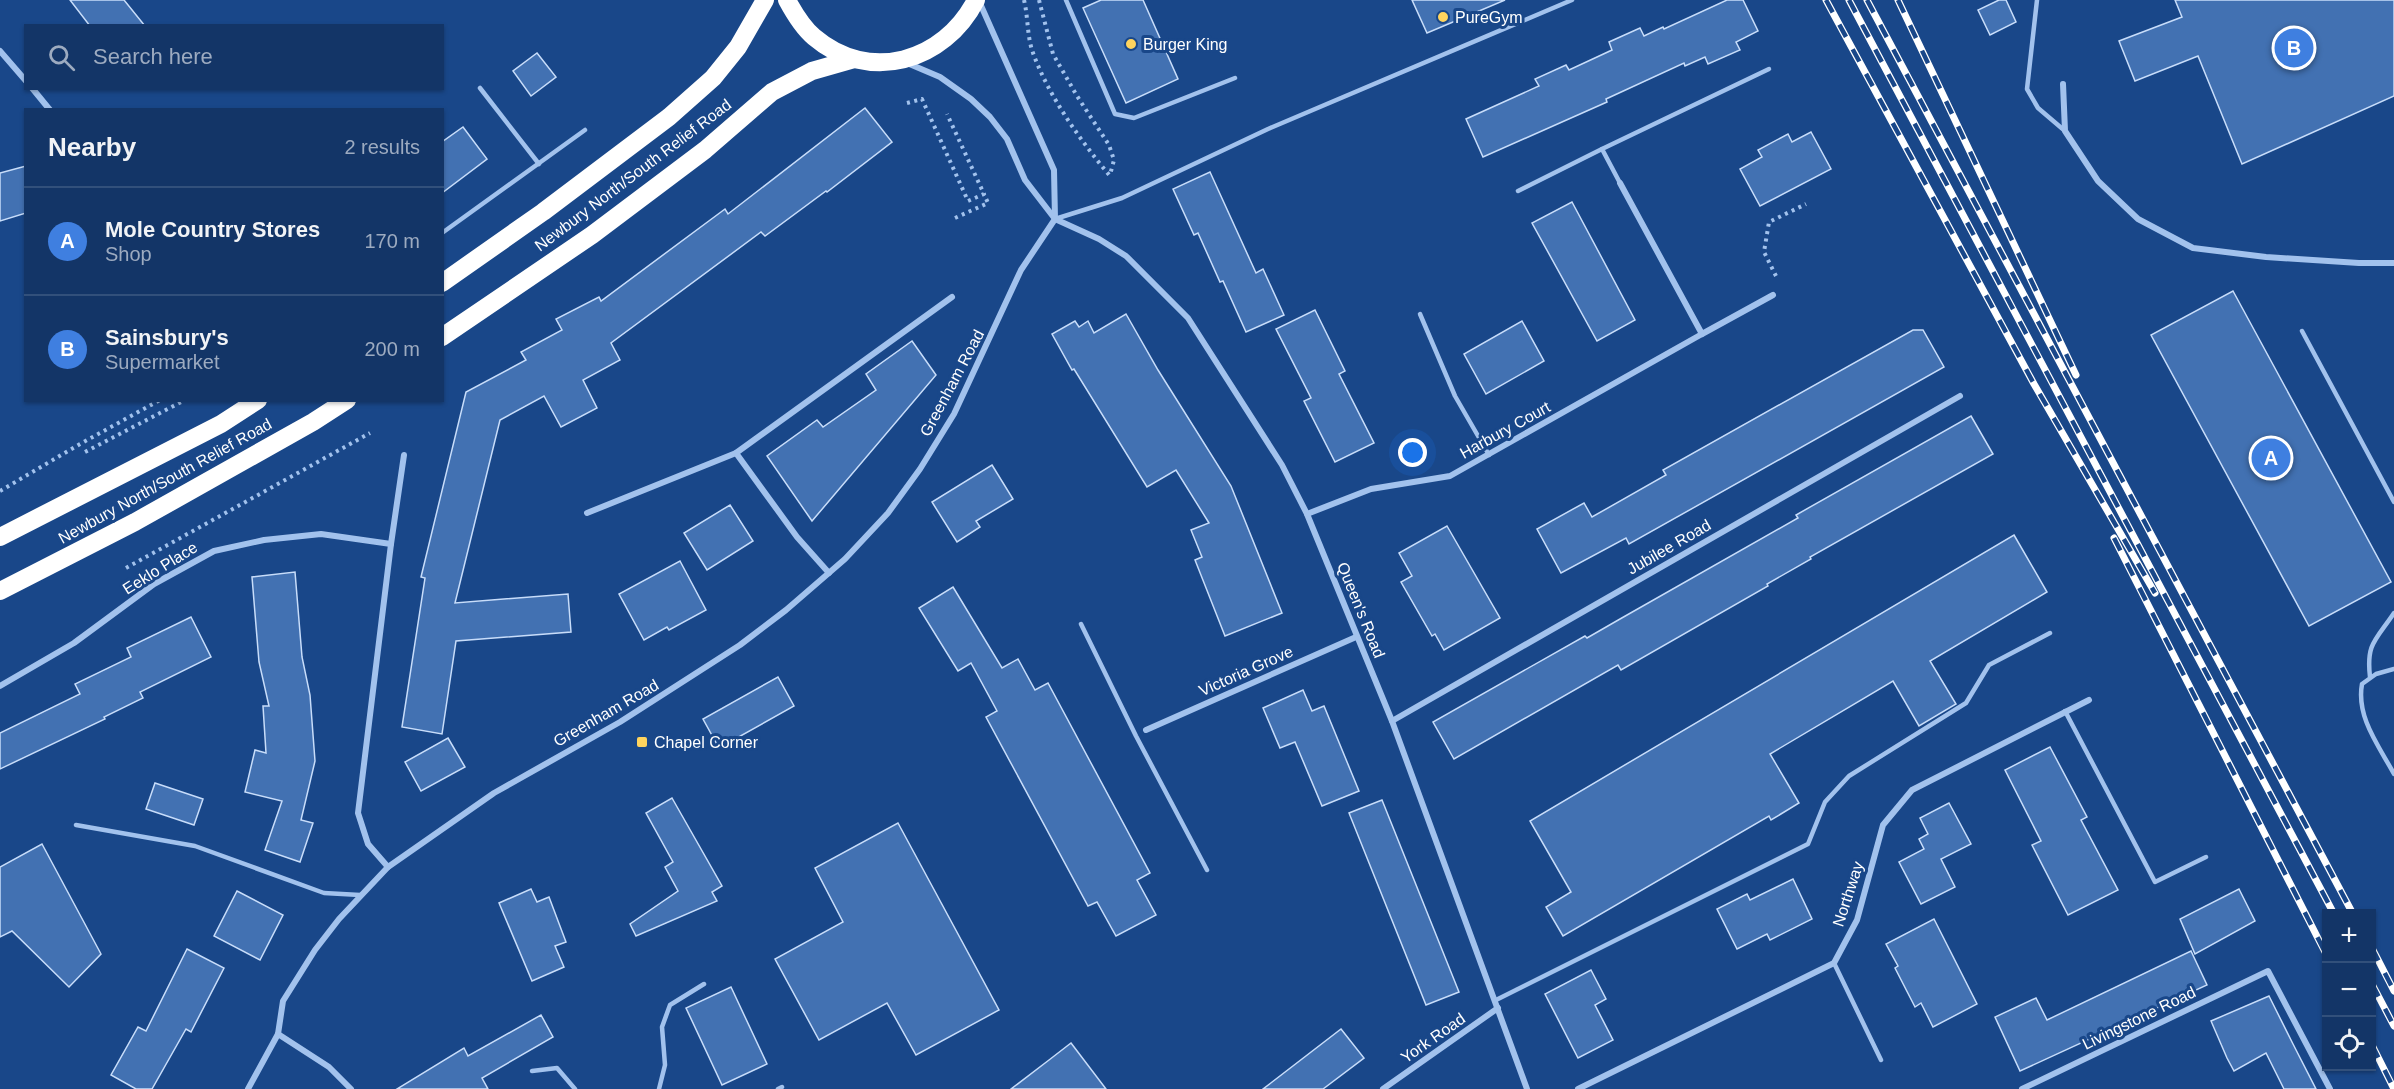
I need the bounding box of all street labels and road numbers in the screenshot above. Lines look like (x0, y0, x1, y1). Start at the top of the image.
street label: Newbury North/South Relief Road (532, 96, 734, 254)
street label: Greenham Road (917, 327, 987, 439)
street label: Harbury Court (1457, 398, 1554, 462)
street label: Newbury North/South Relief Road (55, 415, 275, 547)
street label: Jubilee Road (1624, 516, 1714, 578)
street label: Eeklo Place (120, 538, 200, 598)
street label: Queen's Road (1334, 560, 1388, 660)
street label: Victoria Grove (1196, 643, 1296, 699)
street label: Greenham Road (551, 676, 661, 750)
street label: Northway (1829, 859, 1867, 929)
street label: Livingstone Road (2080, 983, 2198, 1053)
street label: York Road (1398, 1010, 1468, 1066)

